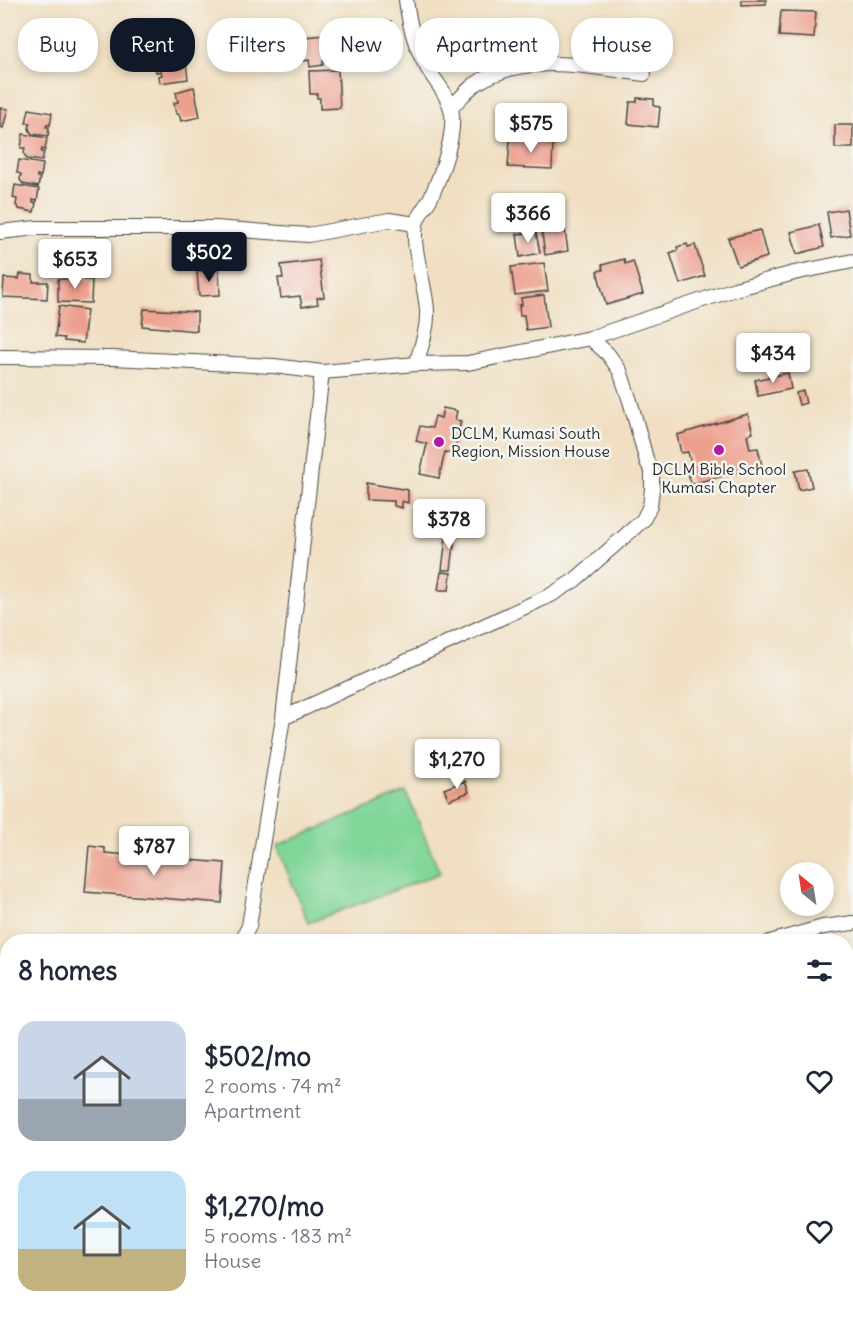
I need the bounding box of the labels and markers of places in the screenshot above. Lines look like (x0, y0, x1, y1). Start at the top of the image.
pin: $575 (495, 103, 567, 154)
pin: $366 (492, 193, 564, 244)
pin: $502 (173, 232, 245, 283)
pin: $653 (39, 239, 111, 290)
pin: $434 (737, 333, 809, 384)
place label: DCLM, Kumasi South Region, Mission House (451, 423, 610, 461)
marker: DCLM, Kumasi South Region, Mission House (432, 435, 446, 449)
marker: DCLM Bible School Kumasi Chapter (712, 443, 726, 457)
place label: DCLM Bible School Kumasi Chapter (652, 459, 786, 497)
pin: $378 (413, 499, 485, 550)
pin: $1,270 (408, 739, 506, 790)
pin: $787 (118, 826, 190, 877)

